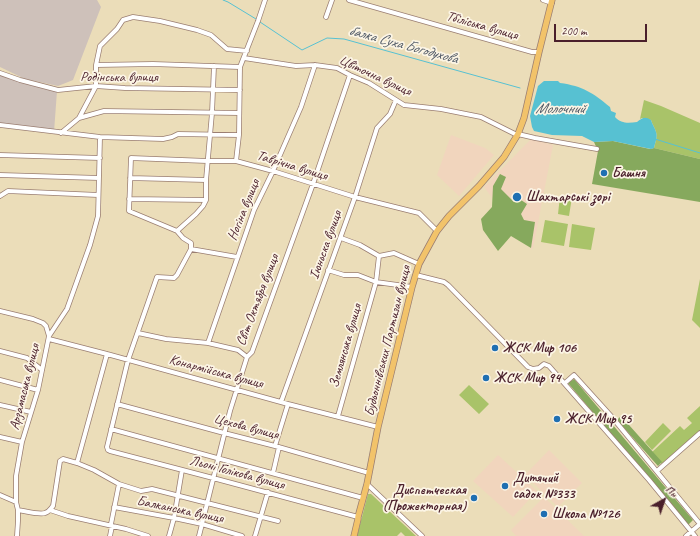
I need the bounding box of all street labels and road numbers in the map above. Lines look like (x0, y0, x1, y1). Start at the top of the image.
street label: Тбіліська вулиця (444, 8, 520, 44)
street label: Цвiточна вулиця (336, 52, 414, 100)
street label: Родінська вулиця (80, 69, 158, 85)
street label: Таврічна вулиця (255, 147, 329, 185)
street label: Ногіна вулиця (224, 177, 264, 243)
street label: Iюньска вулиця (306, 209, 346, 281)
street label: Світ Октября вулиця (233, 252, 283, 348)
street label: Будьоннівських Партизан вулиця (361, 264, 415, 418)
street label: Землянська вулиця (326, 302, 366, 390)
street label: Арзамаська вулиця (6, 342, 44, 432)
street label: Конармійська вулиця (167, 351, 265, 393)
street label: Цехова вулиця (212, 410, 280, 444)
street label: Льоні Голікова вулиця (188, 452, 286, 494)
street label: Балканська вулиця (135, 493, 225, 527)

